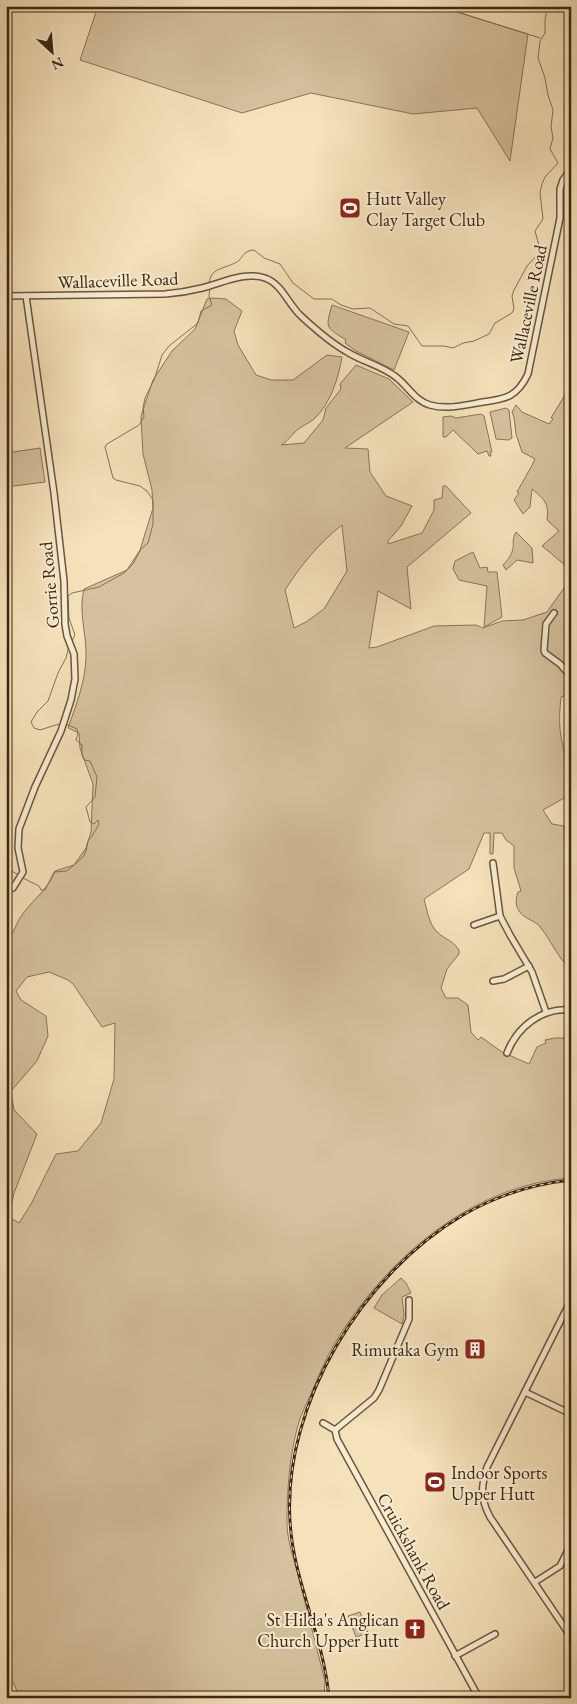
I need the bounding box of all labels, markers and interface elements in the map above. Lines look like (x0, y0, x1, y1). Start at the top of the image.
north arrow (28, 28, 78, 78)
text: N (48, 53, 67, 75)
place label: Hutt Valley Clay Target Club (366, 187, 485, 231)
sports icon: Hutt Valley Clay Target Club (338, 196, 362, 220)
street label: Wallaceville Road (504, 242, 552, 366)
street label: Wallaceville Road (57, 266, 180, 294)
street label: Gorrie Road (34, 540, 64, 629)
building icon: Rimutaka Gym (463, 1337, 487, 1361)
place label: Rimutaka Gym (351, 1338, 459, 1361)
place label: Indoor Sports Upper Hutt (451, 1461, 547, 1505)
sports icon: Indoor Sports Upper Hutt (423, 1470, 447, 1494)
street label: Cruickshank Road (372, 1489, 456, 1614)
place label: St Hilda's Anglican Church Upper Hutt (257, 1608, 399, 1652)
church icon: St Hilda's Anglican Church Upper Hutt (403, 1617, 427, 1641)

